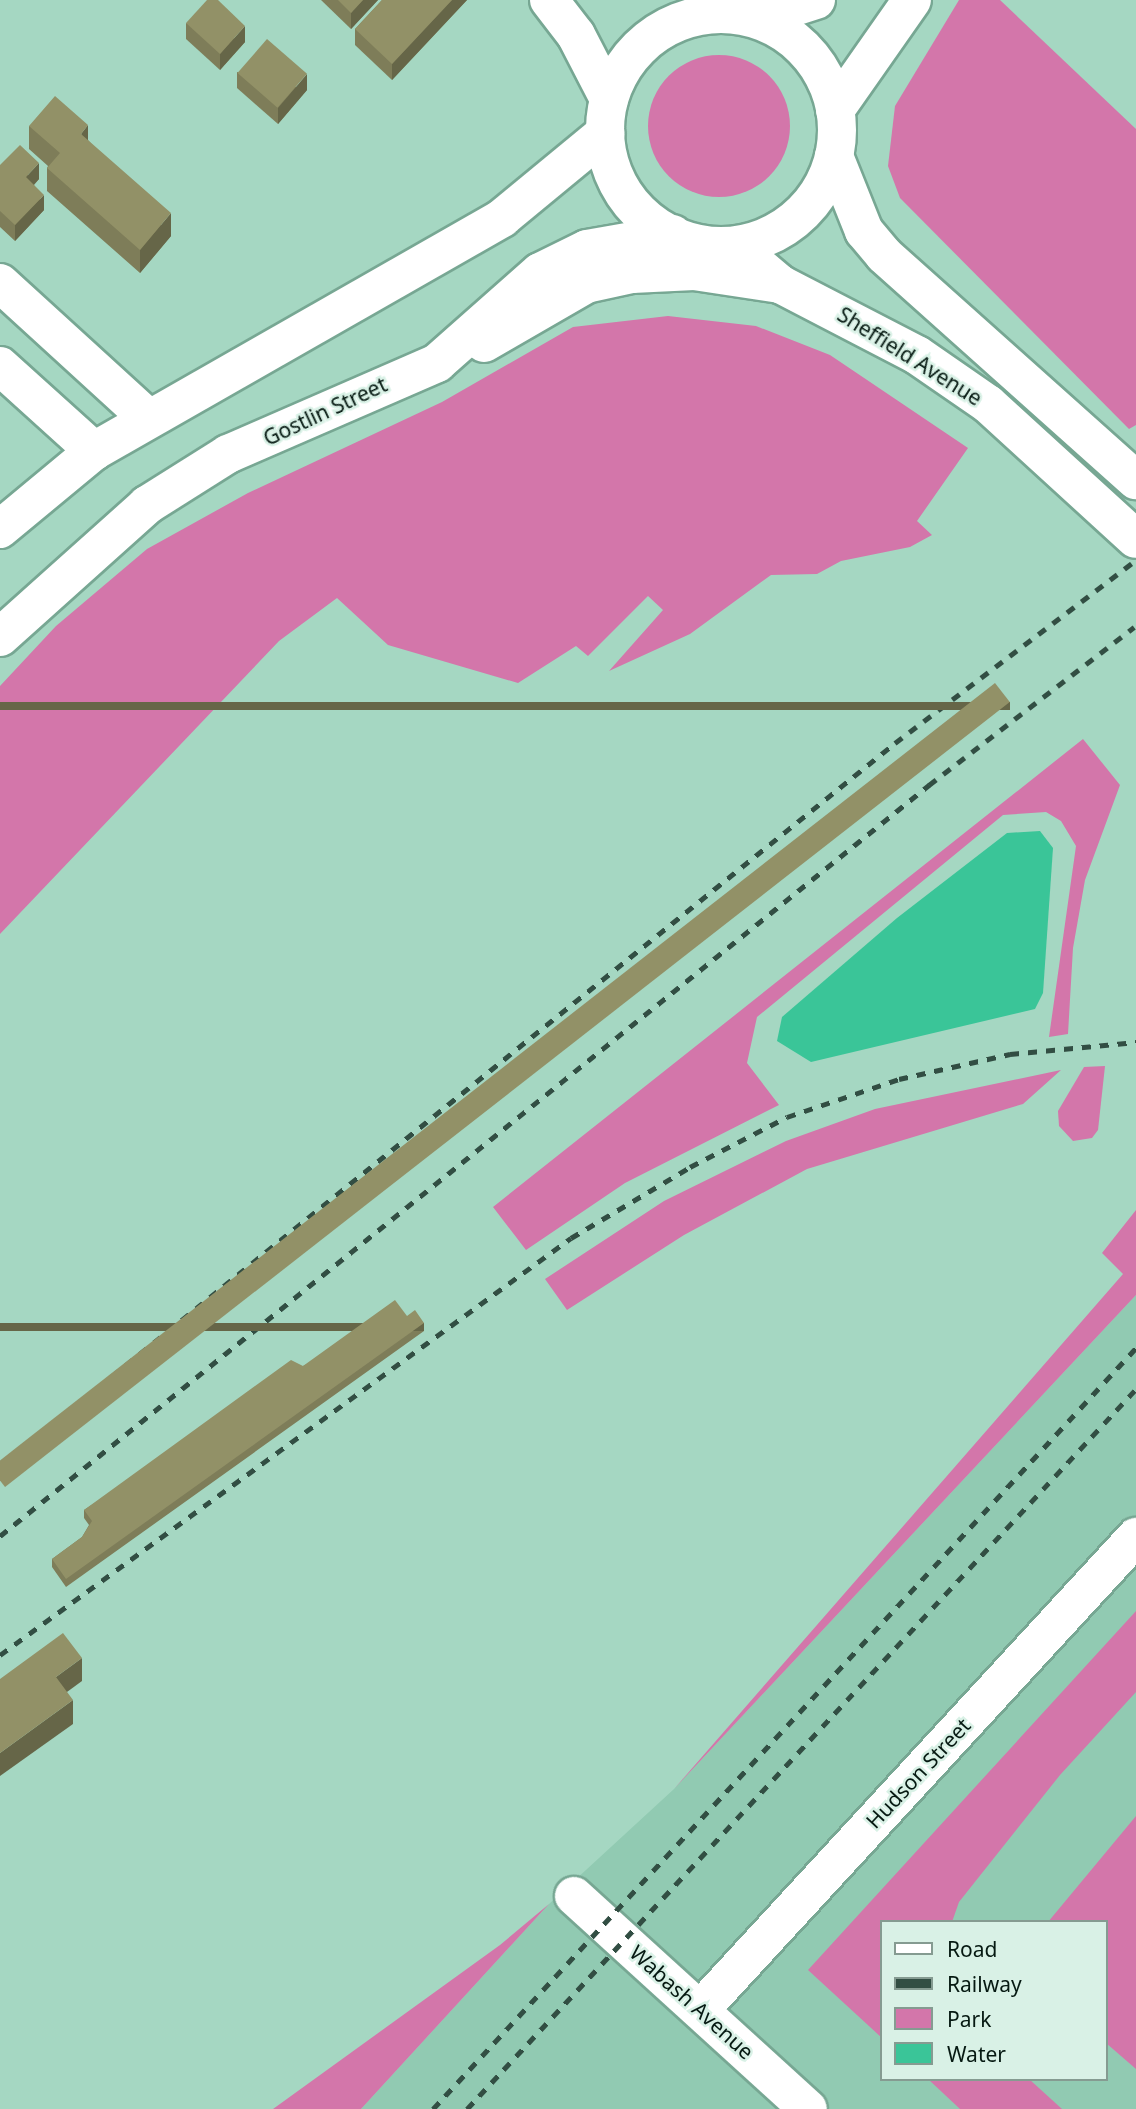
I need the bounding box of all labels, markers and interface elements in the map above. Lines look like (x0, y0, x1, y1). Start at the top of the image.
street label: Sheffield Avenue (833, 301, 987, 411)
street label: Gostlin Street (259, 371, 391, 451)
street label: Hudson Street (861, 1713, 975, 1833)
legend (880, 1920, 1108, 2081)
text: Road (947, 1935, 997, 1963)
street label: Wabash Avenue (625, 1940, 759, 2064)
text: Railway (947, 1970, 1022, 1998)
text: Park (947, 2005, 991, 2033)
text: Water (947, 2040, 1006, 2068)

